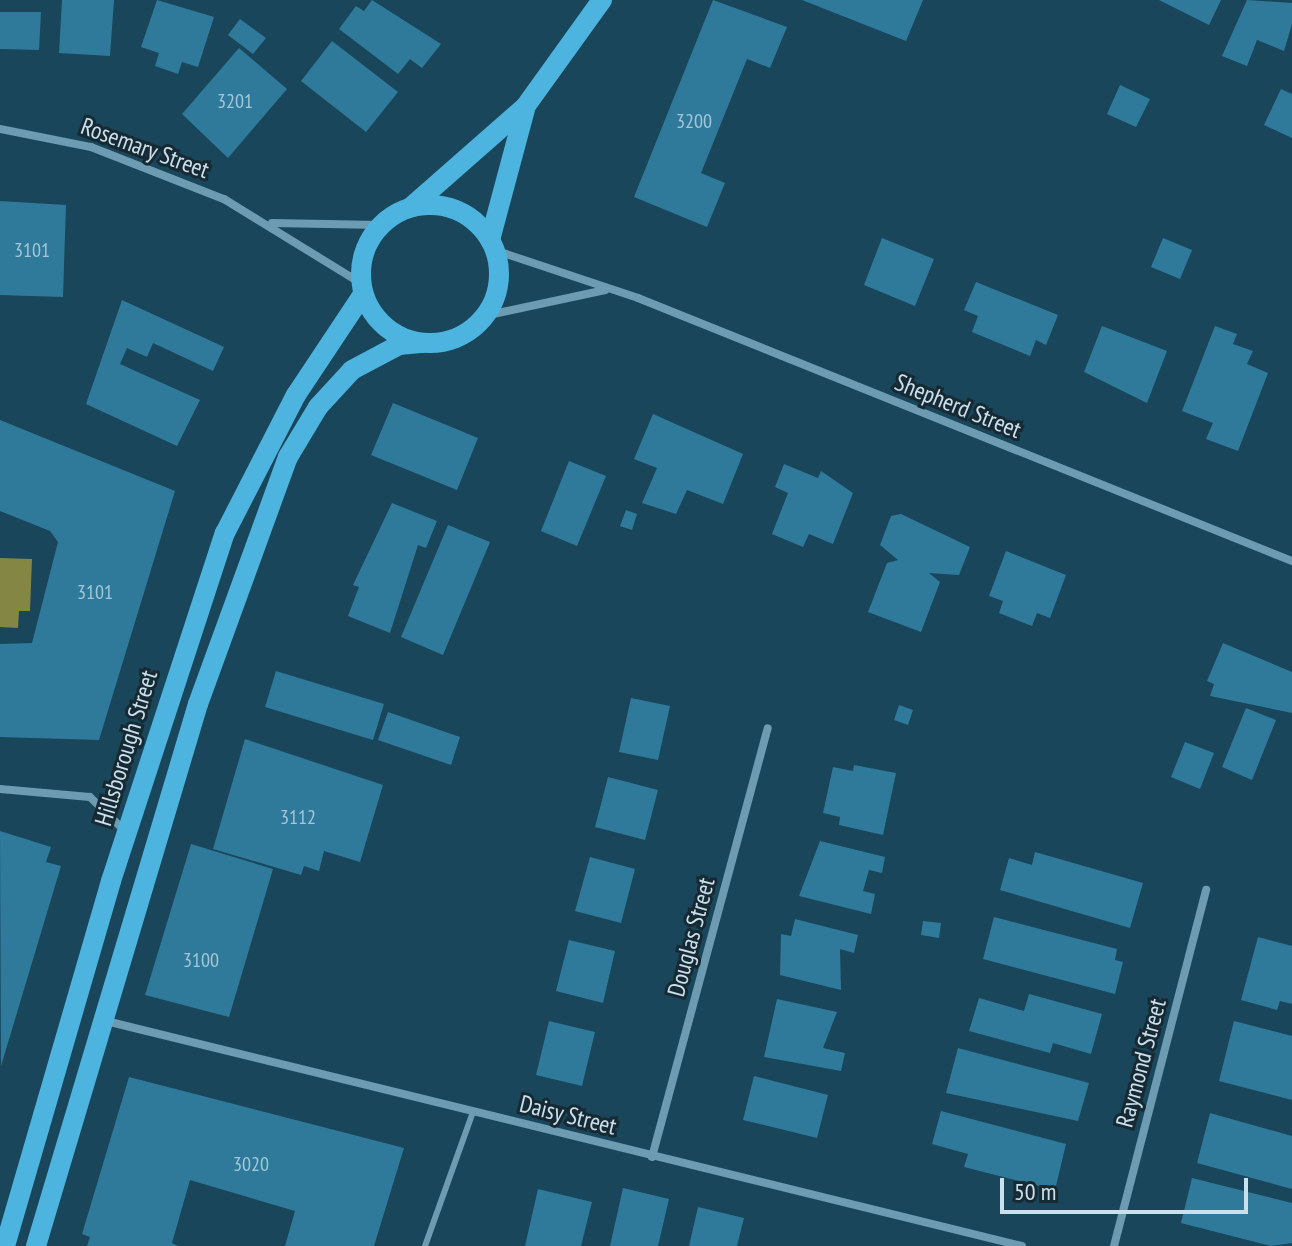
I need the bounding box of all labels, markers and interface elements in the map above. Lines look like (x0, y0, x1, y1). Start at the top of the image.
house number: 3201 (217, 89, 253, 113)
house number: 3200 (676, 109, 712, 133)
street label: Rosemary Street (77, 111, 213, 185)
house number: 3101 (14, 238, 50, 262)
street label: Shepherd Street (891, 368, 1025, 444)
house number: 3101 (77, 580, 113, 604)
street label: Hillsborough Street (89, 667, 163, 829)
house number: 3112 (280, 805, 316, 829)
street label: Douglas Street (661, 874, 721, 1000)
house number: 3100 (183, 948, 219, 972)
street label: Raymond Street (1110, 996, 1172, 1130)
street label: Daisy Street (516, 1089, 620, 1141)
house number: 3020 (233, 1152, 269, 1176)
scale bar (1004, 1162, 1252, 1212)
text: 50 m (1014, 1176, 1056, 1207)

